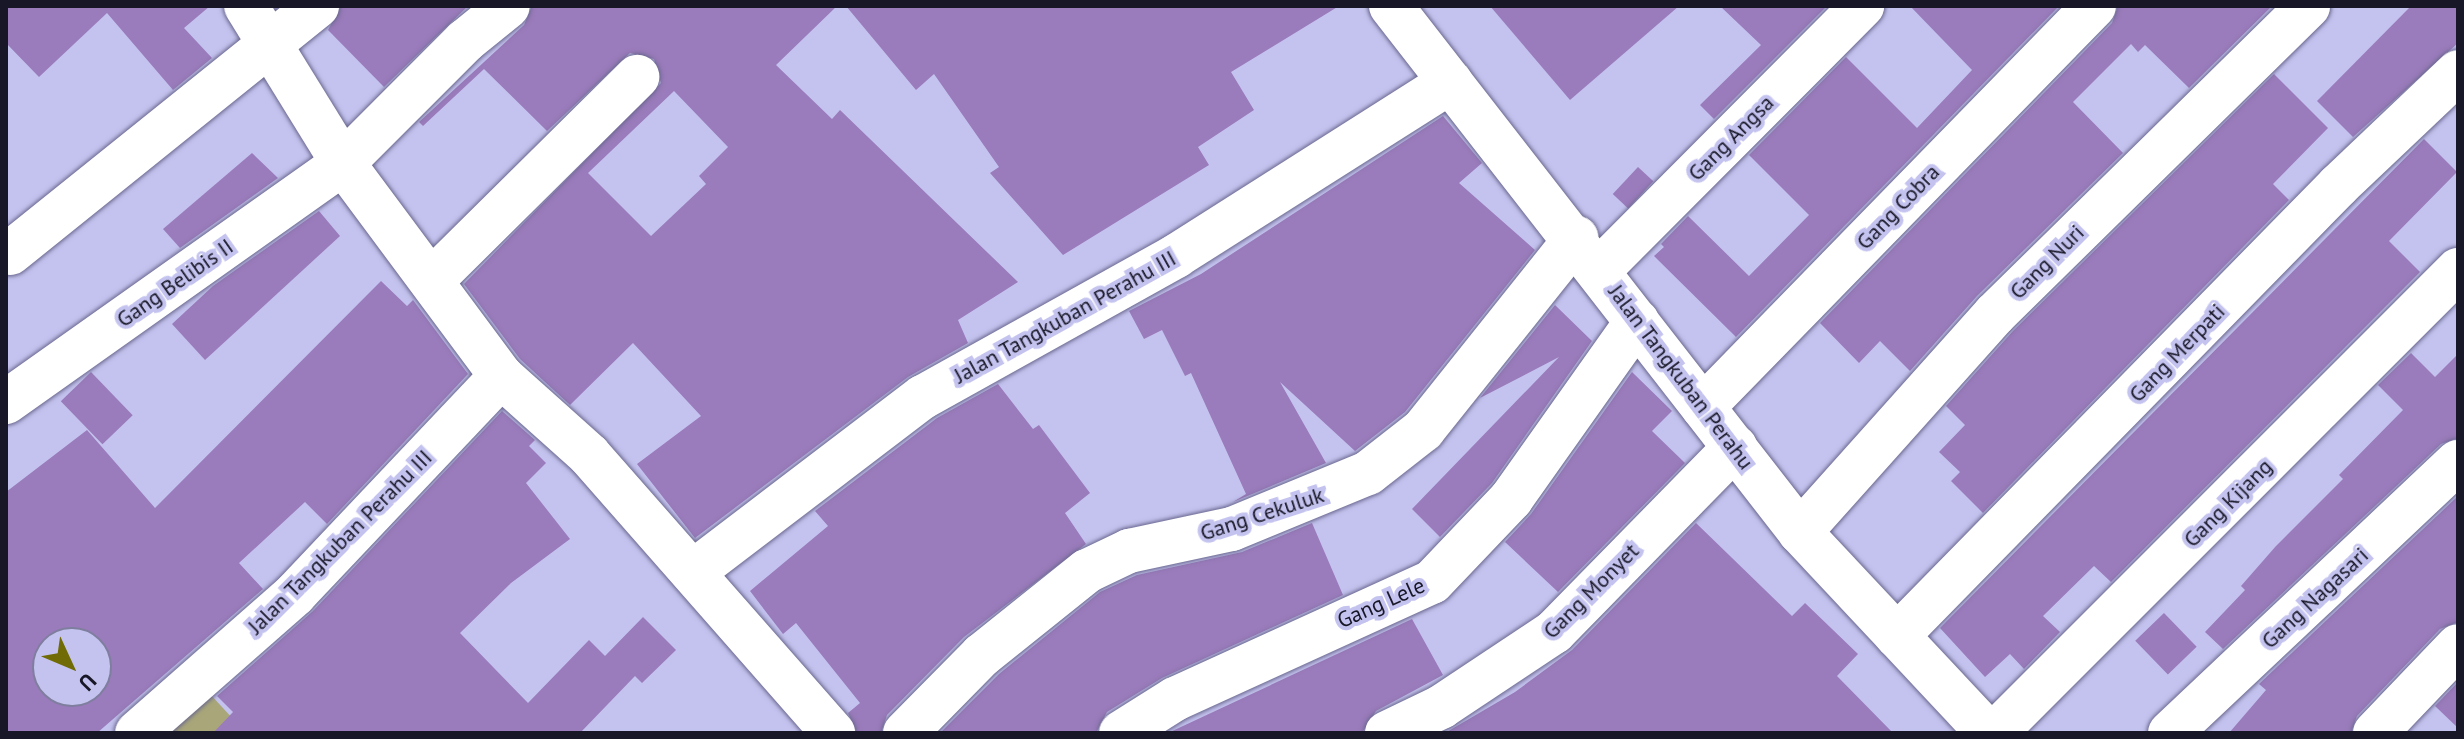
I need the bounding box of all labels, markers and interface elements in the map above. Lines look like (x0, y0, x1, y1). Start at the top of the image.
street label: Gang Angsa (1682, 89, 1780, 187)
street label: Gang Cobra (1851, 159, 1945, 255)
street label: Gang Nuri (2004, 219, 2090, 305)
street label: Gang Belibis II (112, 233, 238, 333)
street label: Jalan Tangkuban Perahu III (949, 245, 1181, 389)
street label: Jalan Tangkuban Perahu (1603, 279, 1759, 475)
street label: Gang Merpati (2124, 298, 2230, 408)
street label: Jalan Tangkuban Perahu III (242, 444, 438, 640)
street label: Gang Kijang (2178, 453, 2278, 553)
street label: Gang Cekuluk (1197, 482, 1327, 546)
street label: Gang Monyet (1538, 538, 1644, 644)
street label: Gang Nagasari (2256, 542, 2374, 654)
street label: Gang Lele (1333, 572, 1429, 634)
north arrow (32, 627, 112, 707)
text: U (73, 668, 103, 697)

